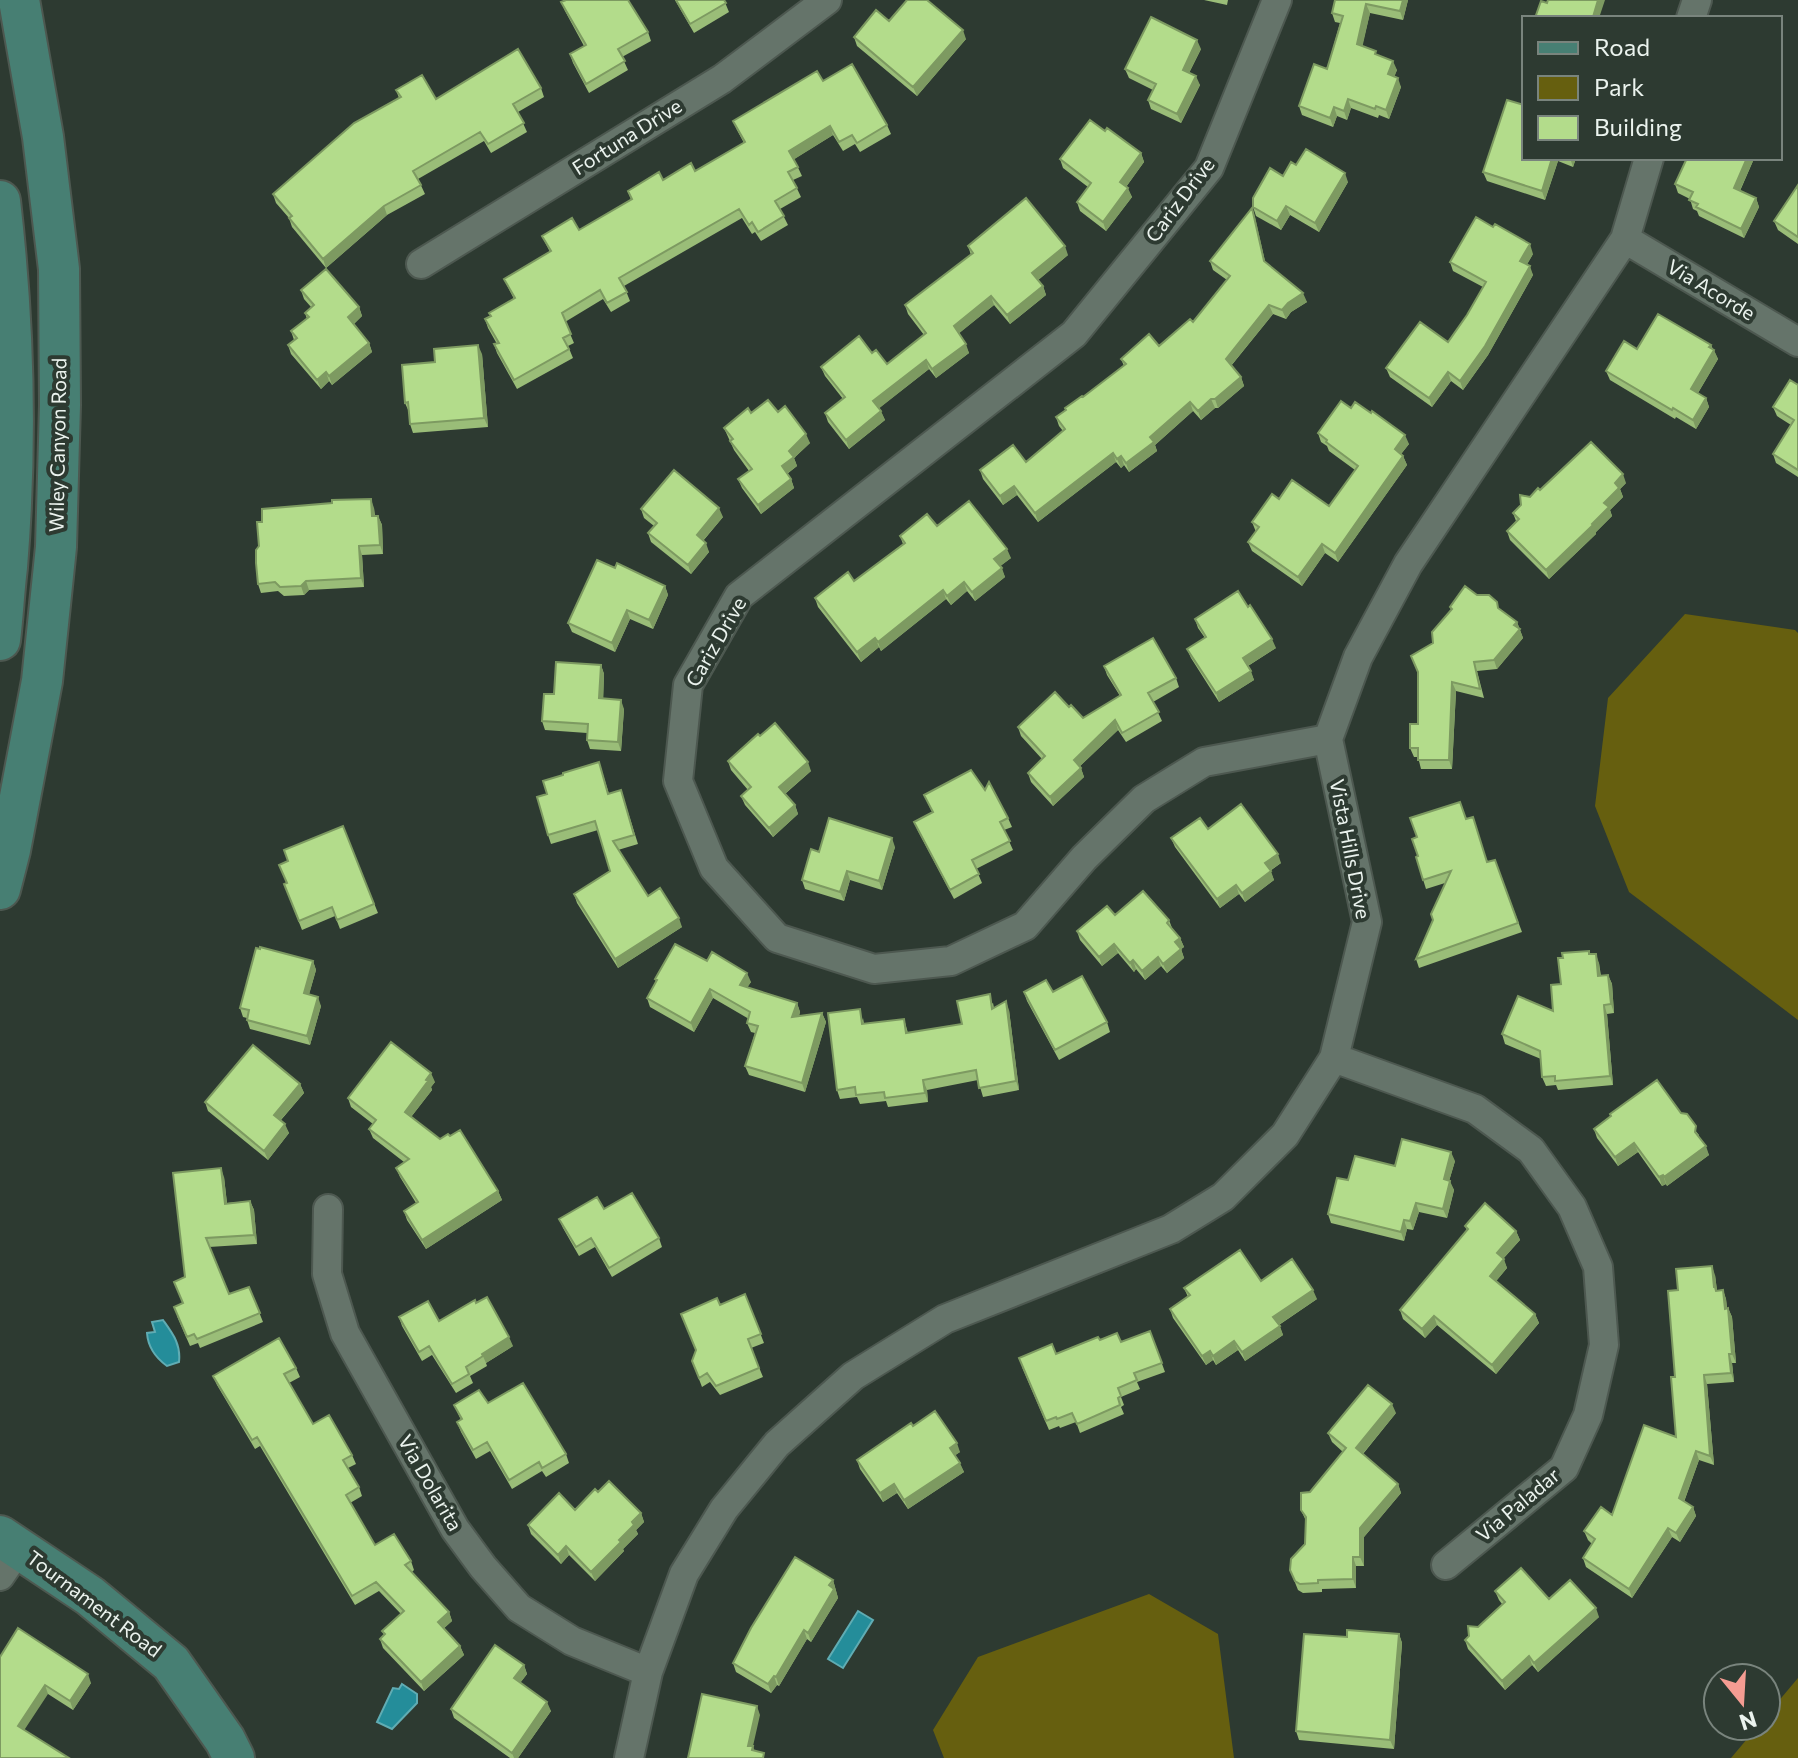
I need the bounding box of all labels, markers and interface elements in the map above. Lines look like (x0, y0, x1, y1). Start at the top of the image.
legend (1522, 16, 1782, 160)
text: Road (1594, 32, 1650, 61)
text: Park (1594, 72, 1644, 101)
street label: Fortuna Drive (567, 93, 686, 179)
text: Building (1594, 112, 1682, 141)
street label: Cariz Drive (1140, 152, 1219, 246)
street label: Via Acorde (1663, 254, 1760, 325)
street label: Wiley Canyon Road (43, 358, 71, 532)
street label: Cariz Drive (680, 592, 750, 691)
street label: Vista Hills Drive (1326, 777, 1376, 921)
street label: Via Dolarita (394, 1430, 468, 1535)
street label: Via Paladar (1471, 1462, 1564, 1546)
street label: Tournament Road (22, 1545, 167, 1662)
north arrow (1702, 1662, 1782, 1742)
text: N (1736, 1706, 1760, 1737)

